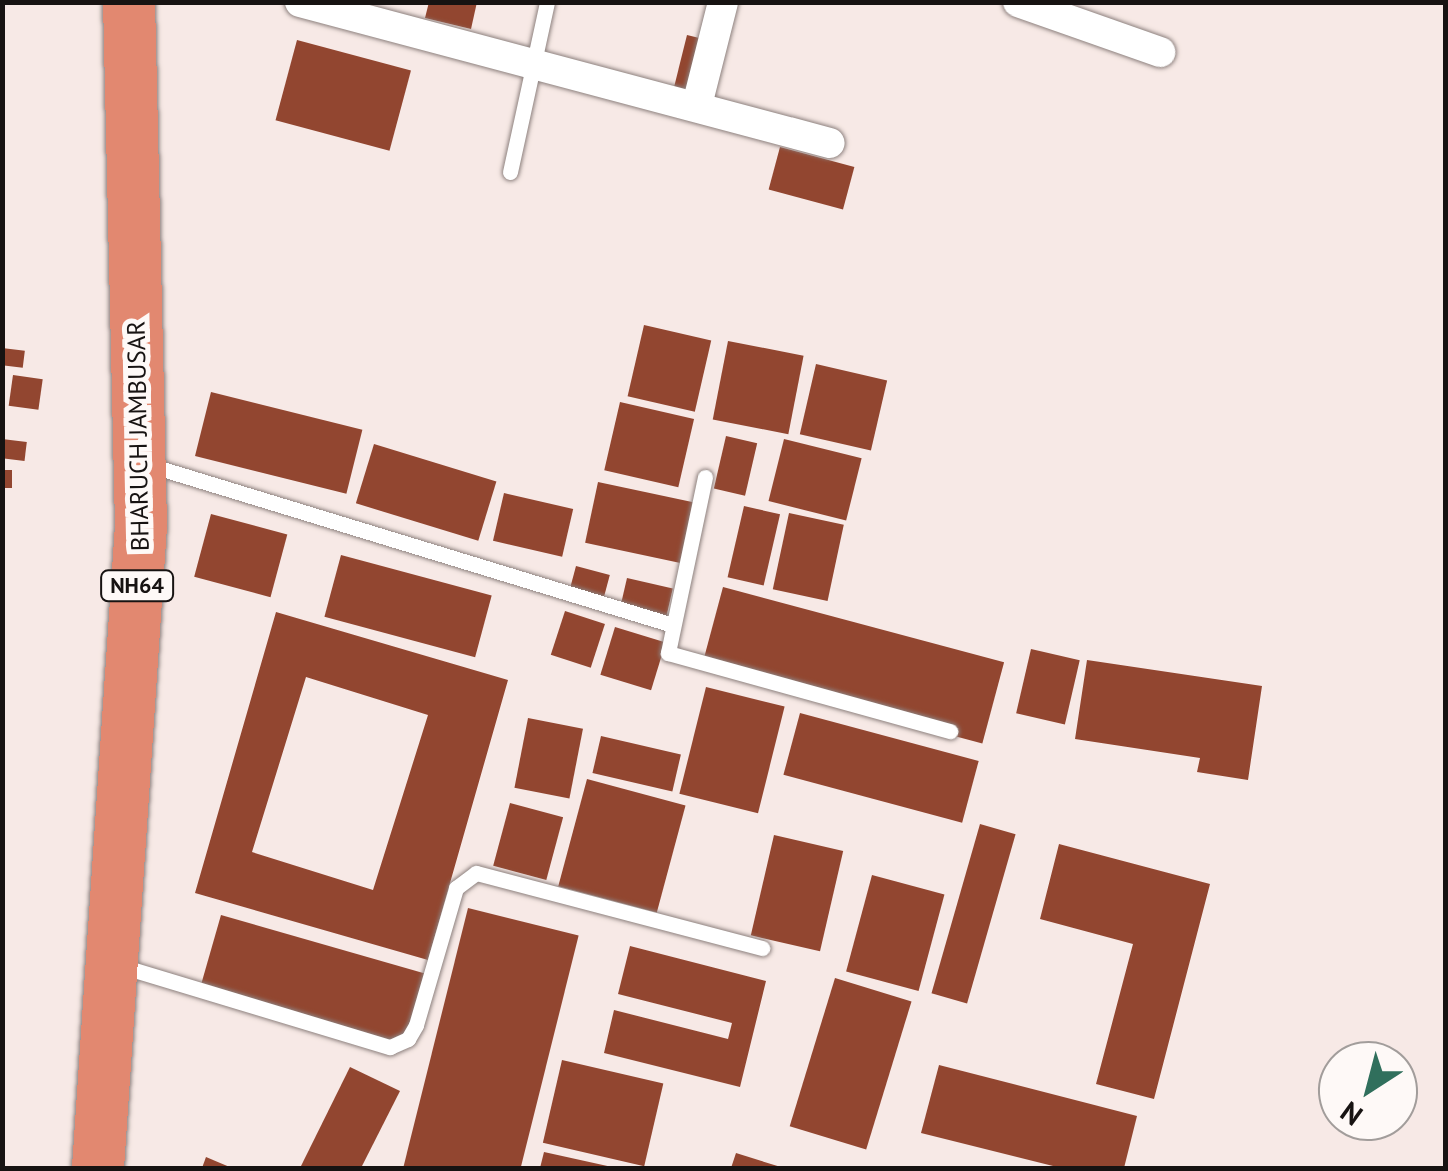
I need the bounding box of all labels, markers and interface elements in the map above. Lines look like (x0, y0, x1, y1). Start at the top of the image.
street label: BHARUCH JAMBUSAR (121, 321, 155, 551)
road number: NH64 (100, 569, 174, 603)
north arrow (1318, 1041, 1418, 1141)
text: N (1333, 1094, 1370, 1134)

